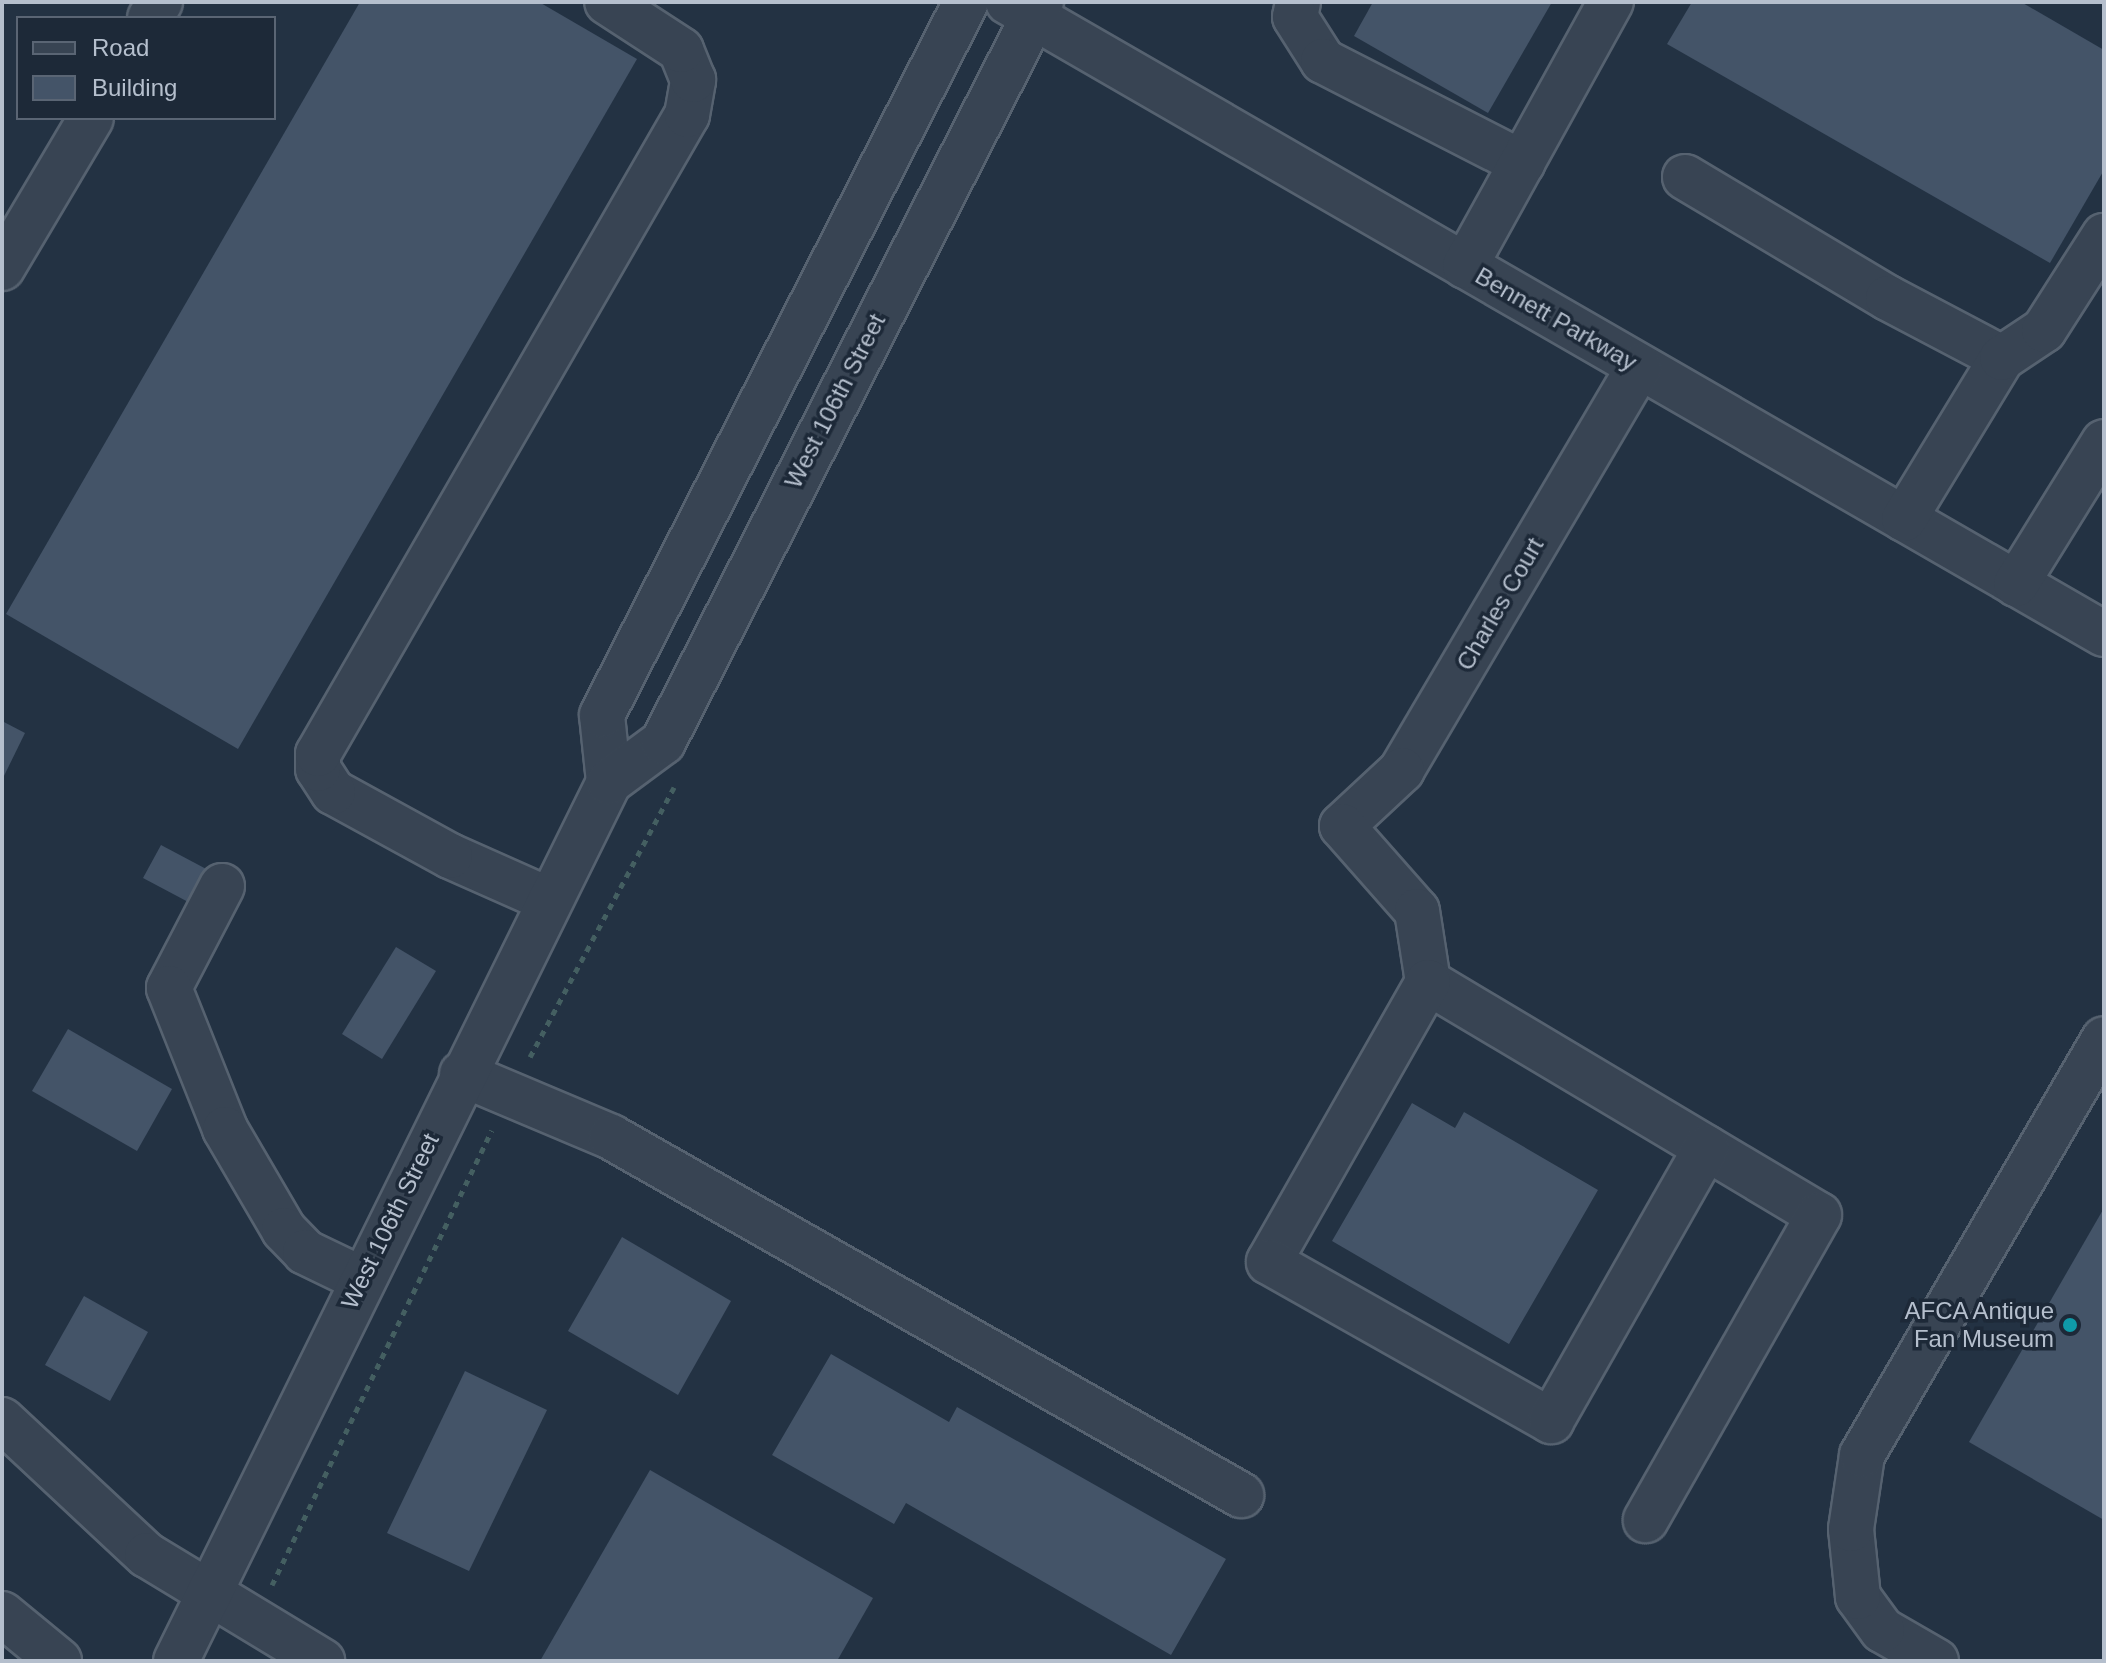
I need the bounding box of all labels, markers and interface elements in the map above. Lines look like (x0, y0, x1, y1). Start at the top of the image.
legend (16, 16, 276, 120)
text: Road (92, 34, 149, 61)
text: Building (92, 74, 177, 101)
street label: Bennett Parkway (1470, 261, 1642, 377)
street label: West 106th Street (779, 309, 891, 493)
street label: Charles Court (1451, 533, 1549, 675)
street label: West 106th Street (335, 1129, 445, 1313)
place label: AFCA Antique Fan Museum (1902, 1297, 2054, 1353)
marker: AFCA Antique Fan Museum (2061, 1316, 2079, 1334)

